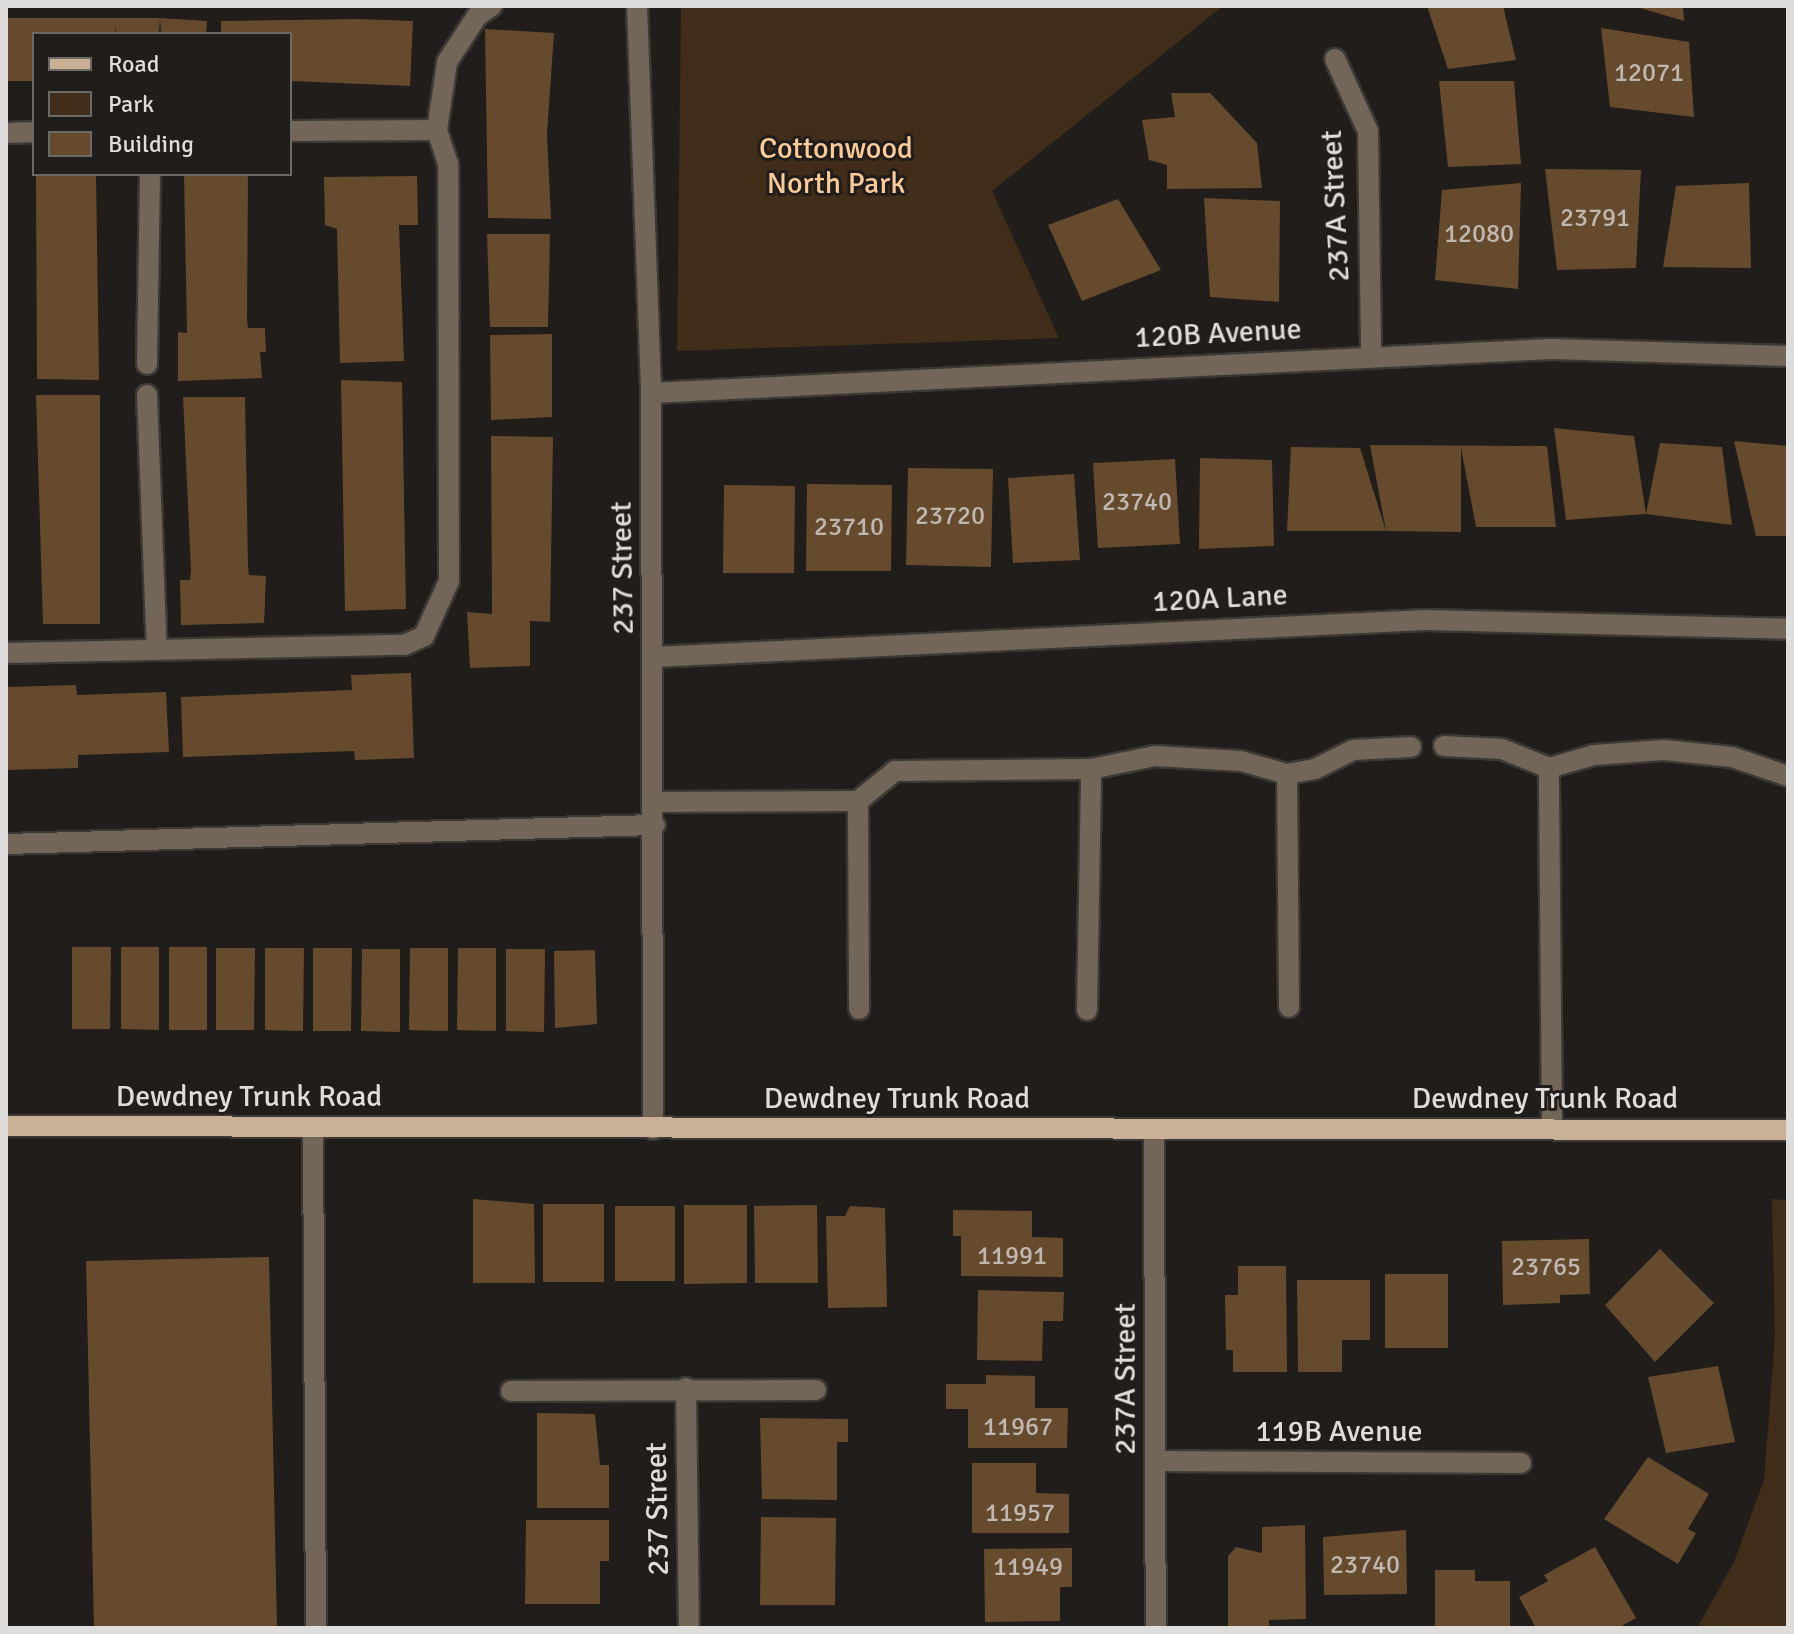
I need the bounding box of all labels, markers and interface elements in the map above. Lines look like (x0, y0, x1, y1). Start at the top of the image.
legend (32, 32, 292, 176)
text: Road (108, 49, 159, 79)
house number: 12071 (1614, 58, 1684, 90)
text: Park (108, 89, 154, 119)
text: Building (108, 129, 194, 159)
street label: 237A Street (1314, 129, 1358, 283)
park label: Cottonwood North Park (759, 131, 913, 202)
house number: 23791 (1560, 203, 1630, 235)
house number: 12080 (1444, 219, 1514, 251)
street label: 120B Avenue (1134, 312, 1302, 356)
house number: 23740 (1102, 487, 1172, 519)
street label: 237 Street (604, 501, 642, 635)
house number: 23720 (915, 501, 985, 533)
house number: 23710 (814, 512, 884, 544)
street label: 120A Lane (1151, 577, 1289, 621)
street label: Dewdney Trunk Road (116, 1079, 382, 1115)
street label: Dewdney Trunk Road (764, 1081, 1030, 1117)
street label: Dewdney Trunk Road (1412, 1081, 1678, 1117)
house number: 11991 (977, 1241, 1047, 1273)
house number: 23765 (1511, 1252, 1581, 1284)
street label: 237A Street (1108, 1303, 1144, 1455)
house number: 11967 (983, 1412, 1053, 1444)
street label: 119B Avenue (1255, 1414, 1423, 1450)
street label: 237 Street (639, 1442, 677, 1576)
house number: 11957 (985, 1498, 1055, 1530)
house number: 23740 (1330, 1550, 1400, 1582)
house number: 11949 (993, 1552, 1063, 1584)

